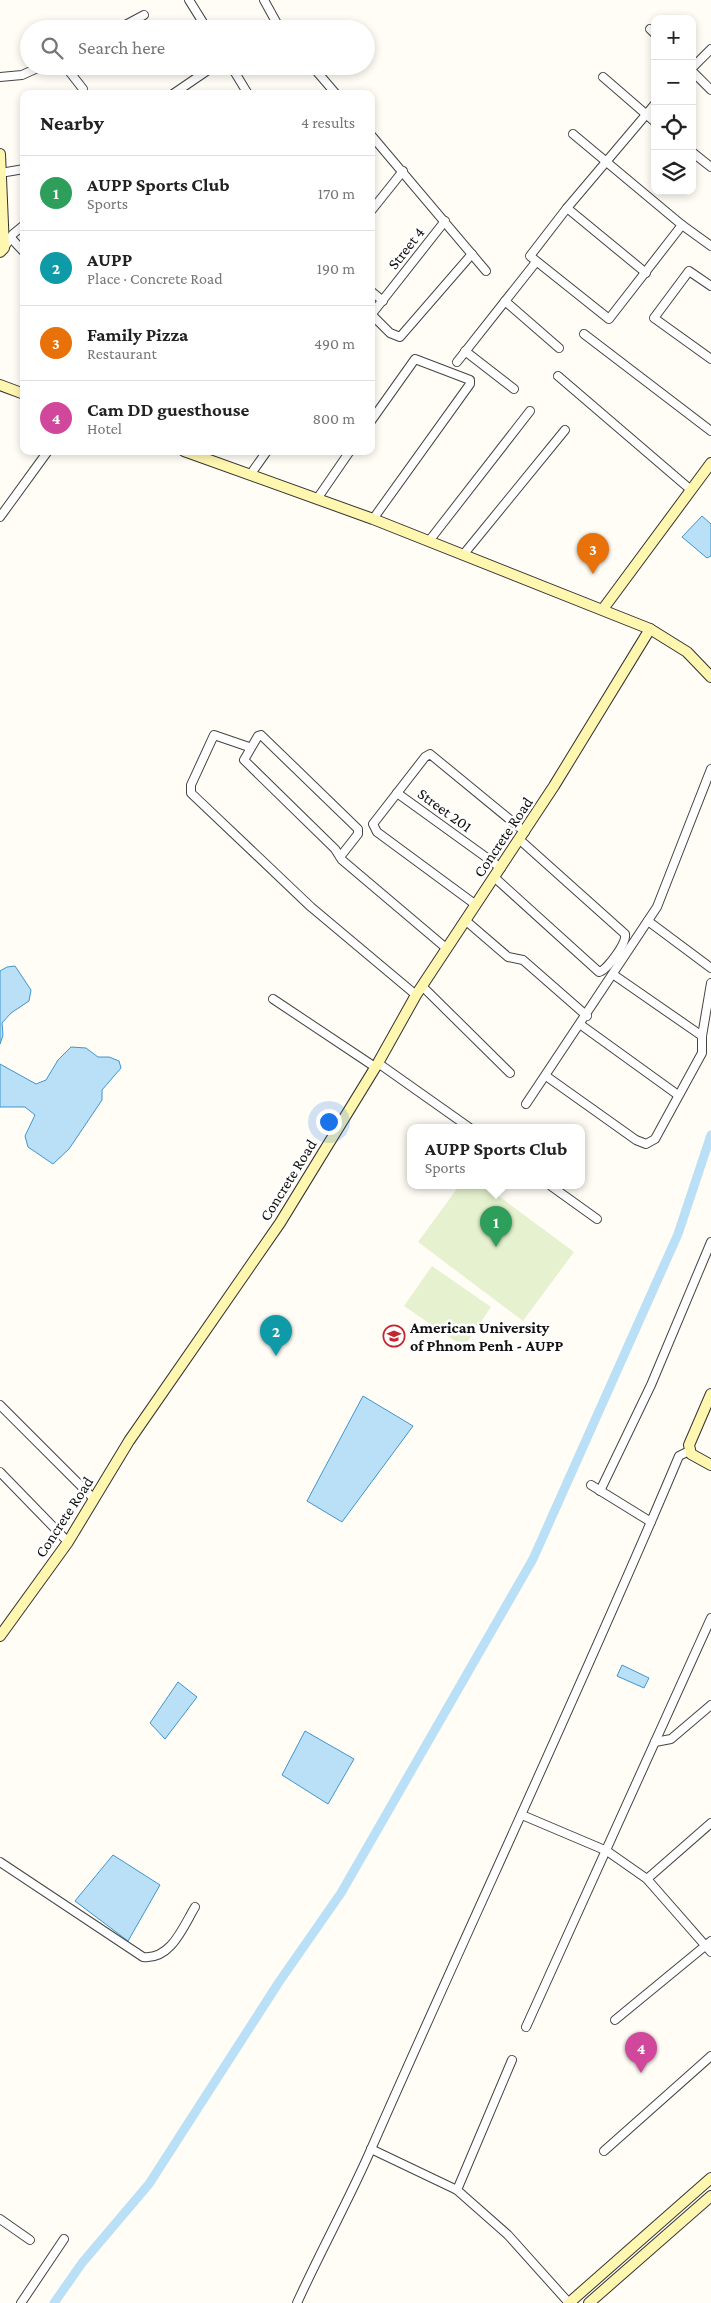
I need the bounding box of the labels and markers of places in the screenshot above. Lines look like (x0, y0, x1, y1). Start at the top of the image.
pin: 3 (577, 533, 609, 574)
pin: 1 (480, 1206, 512, 1247)
pin: 2 (260, 1315, 292, 1356)
place label: American University of Phnom Penh - AUPP (409, 1319, 564, 1354)
school or university icon: American University of Phnom Penh - AUPP (382, 1324, 406, 1348)
pin: 4 (625, 2032, 657, 2073)

